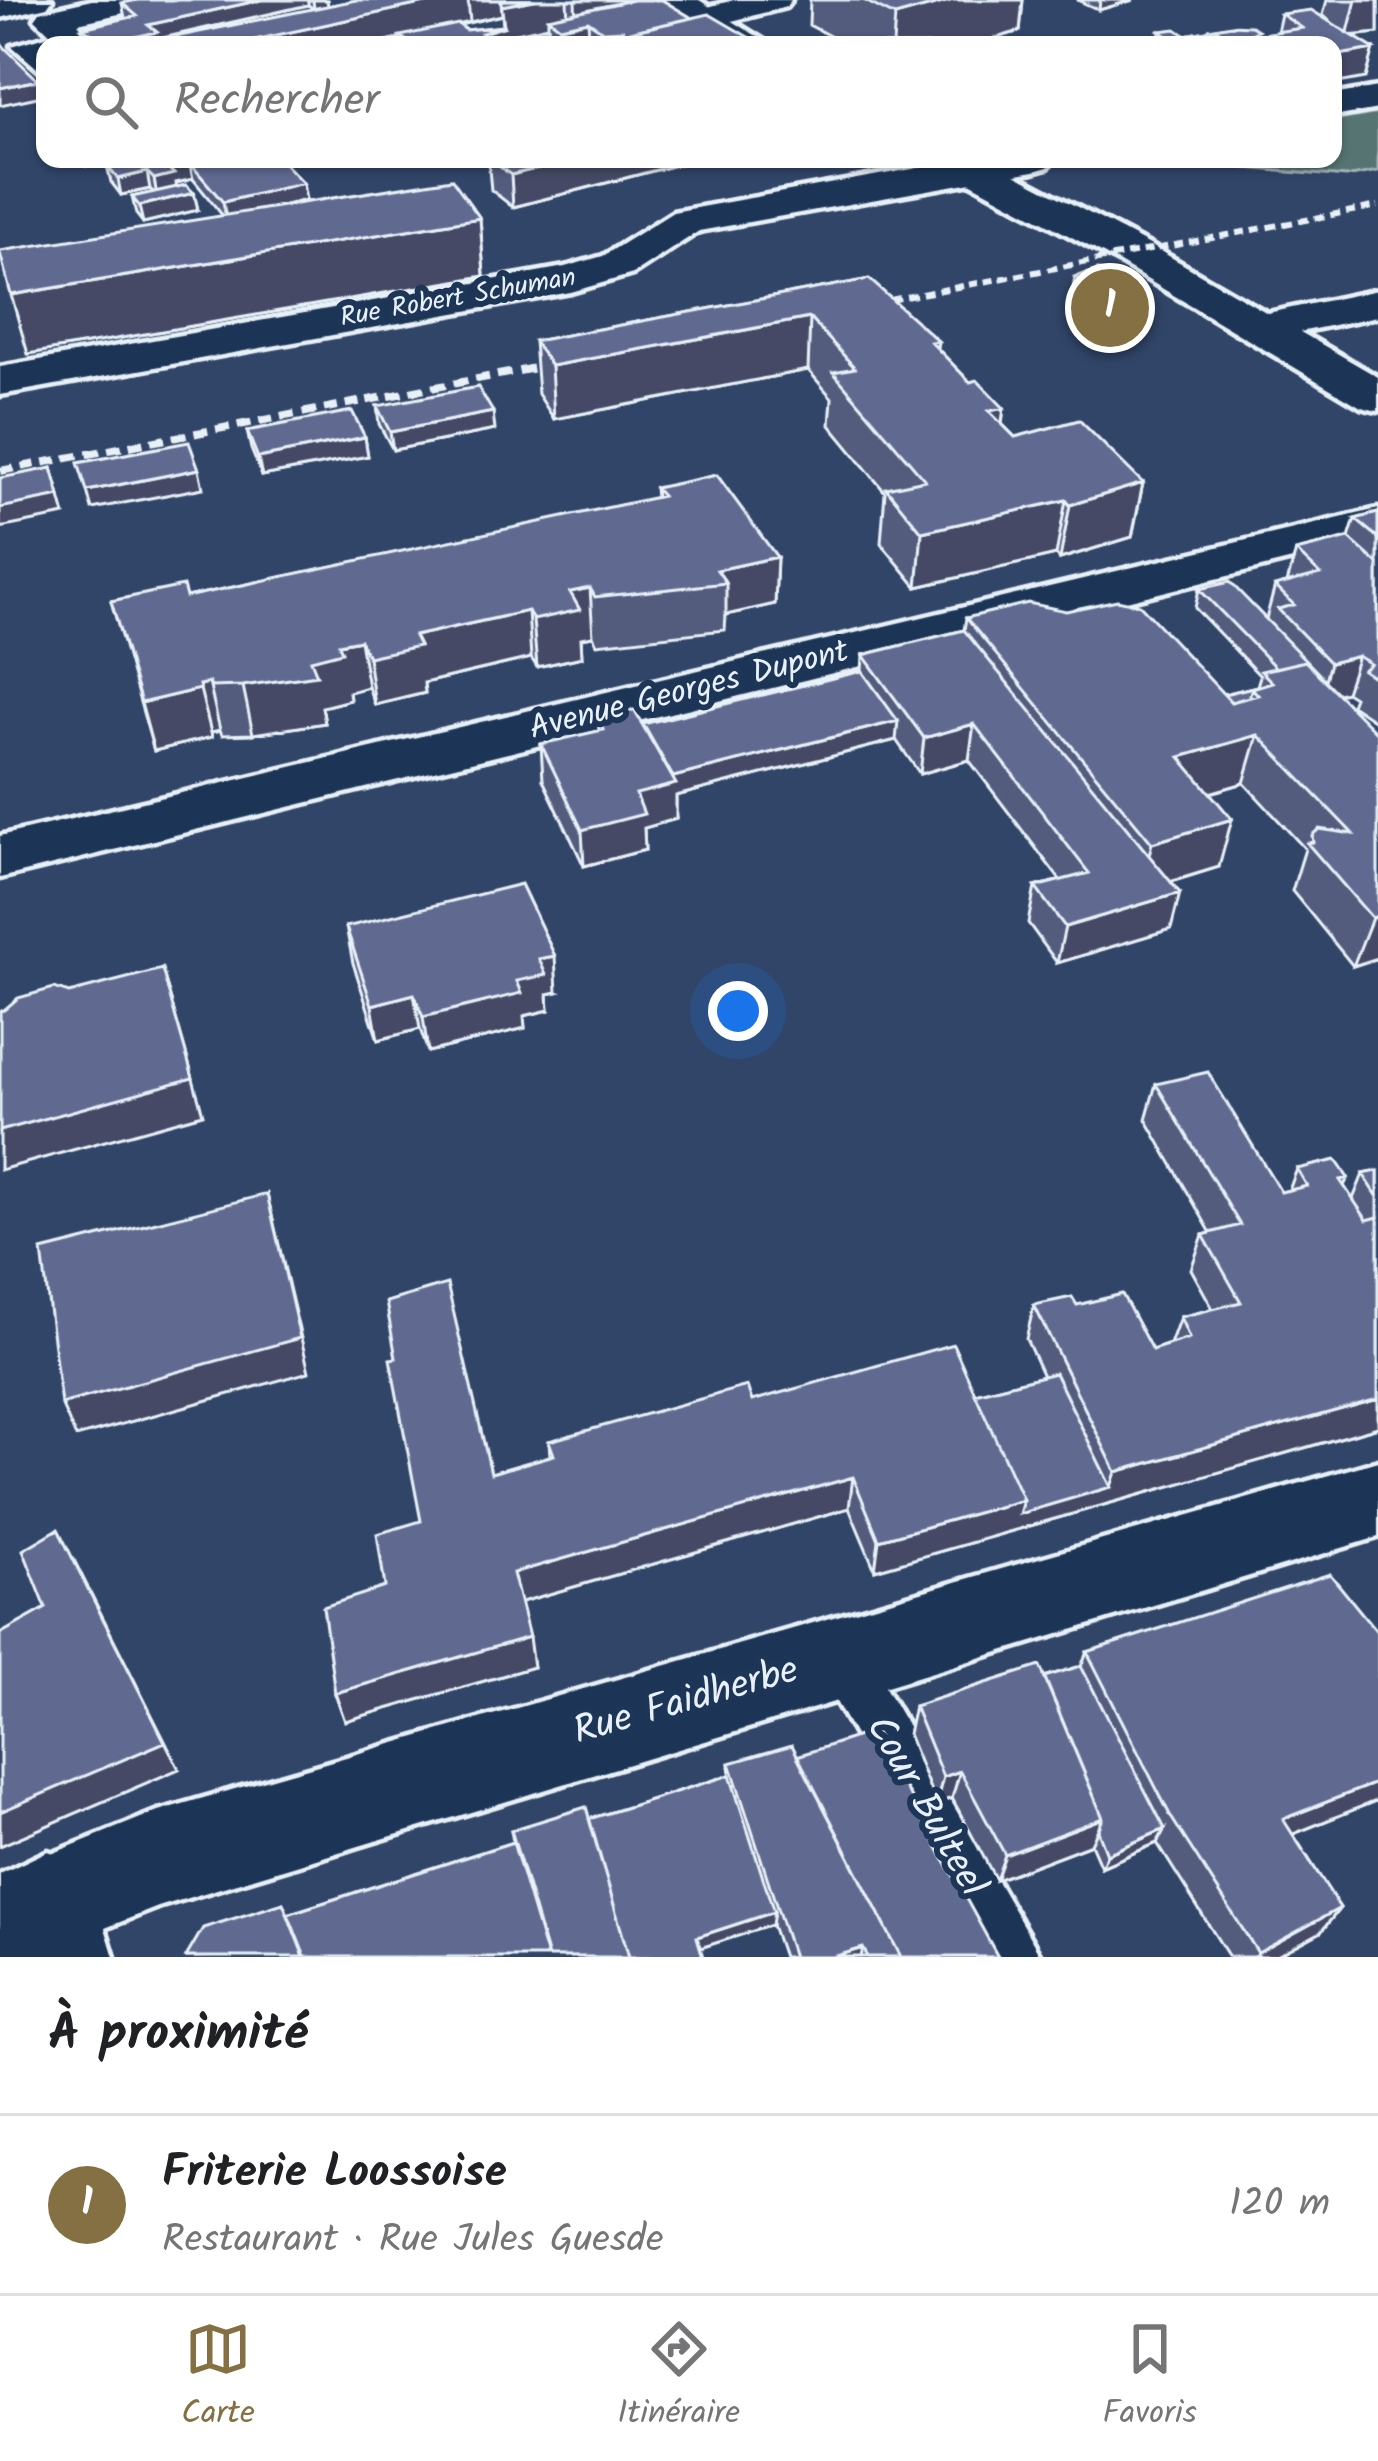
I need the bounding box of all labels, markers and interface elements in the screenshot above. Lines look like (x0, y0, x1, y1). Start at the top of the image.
search box (36, 36, 1342, 168)
text: Rechercher (174, 66, 379, 138)
icon: search (78, 69, 144, 135)
street label: Rue Robert Schuman (337, 256, 579, 340)
pin: 1 (1071, 263, 1149, 353)
street label: Avenue Georges Dupont (524, 625, 855, 756)
your location (708, 981, 768, 1041)
street label: Rue Faidherbe (566, 1640, 806, 1764)
street label: Cour Bulteel (848, 1704, 1002, 1910)
text: À proximité (48, 1995, 308, 2076)
text: Friterie Loossoise (162, 2138, 507, 2210)
text: 1 (81, 2174, 93, 2236)
text: 120 m (1229, 2174, 1330, 2236)
text: Restaurant · Rue Jules Guesde (162, 2210, 664, 2272)
tab: Carte (181, 2316, 255, 2441)
tab: Itinéraire (617, 2316, 740, 2441)
tab: Favoris (1102, 2316, 1197, 2441)

